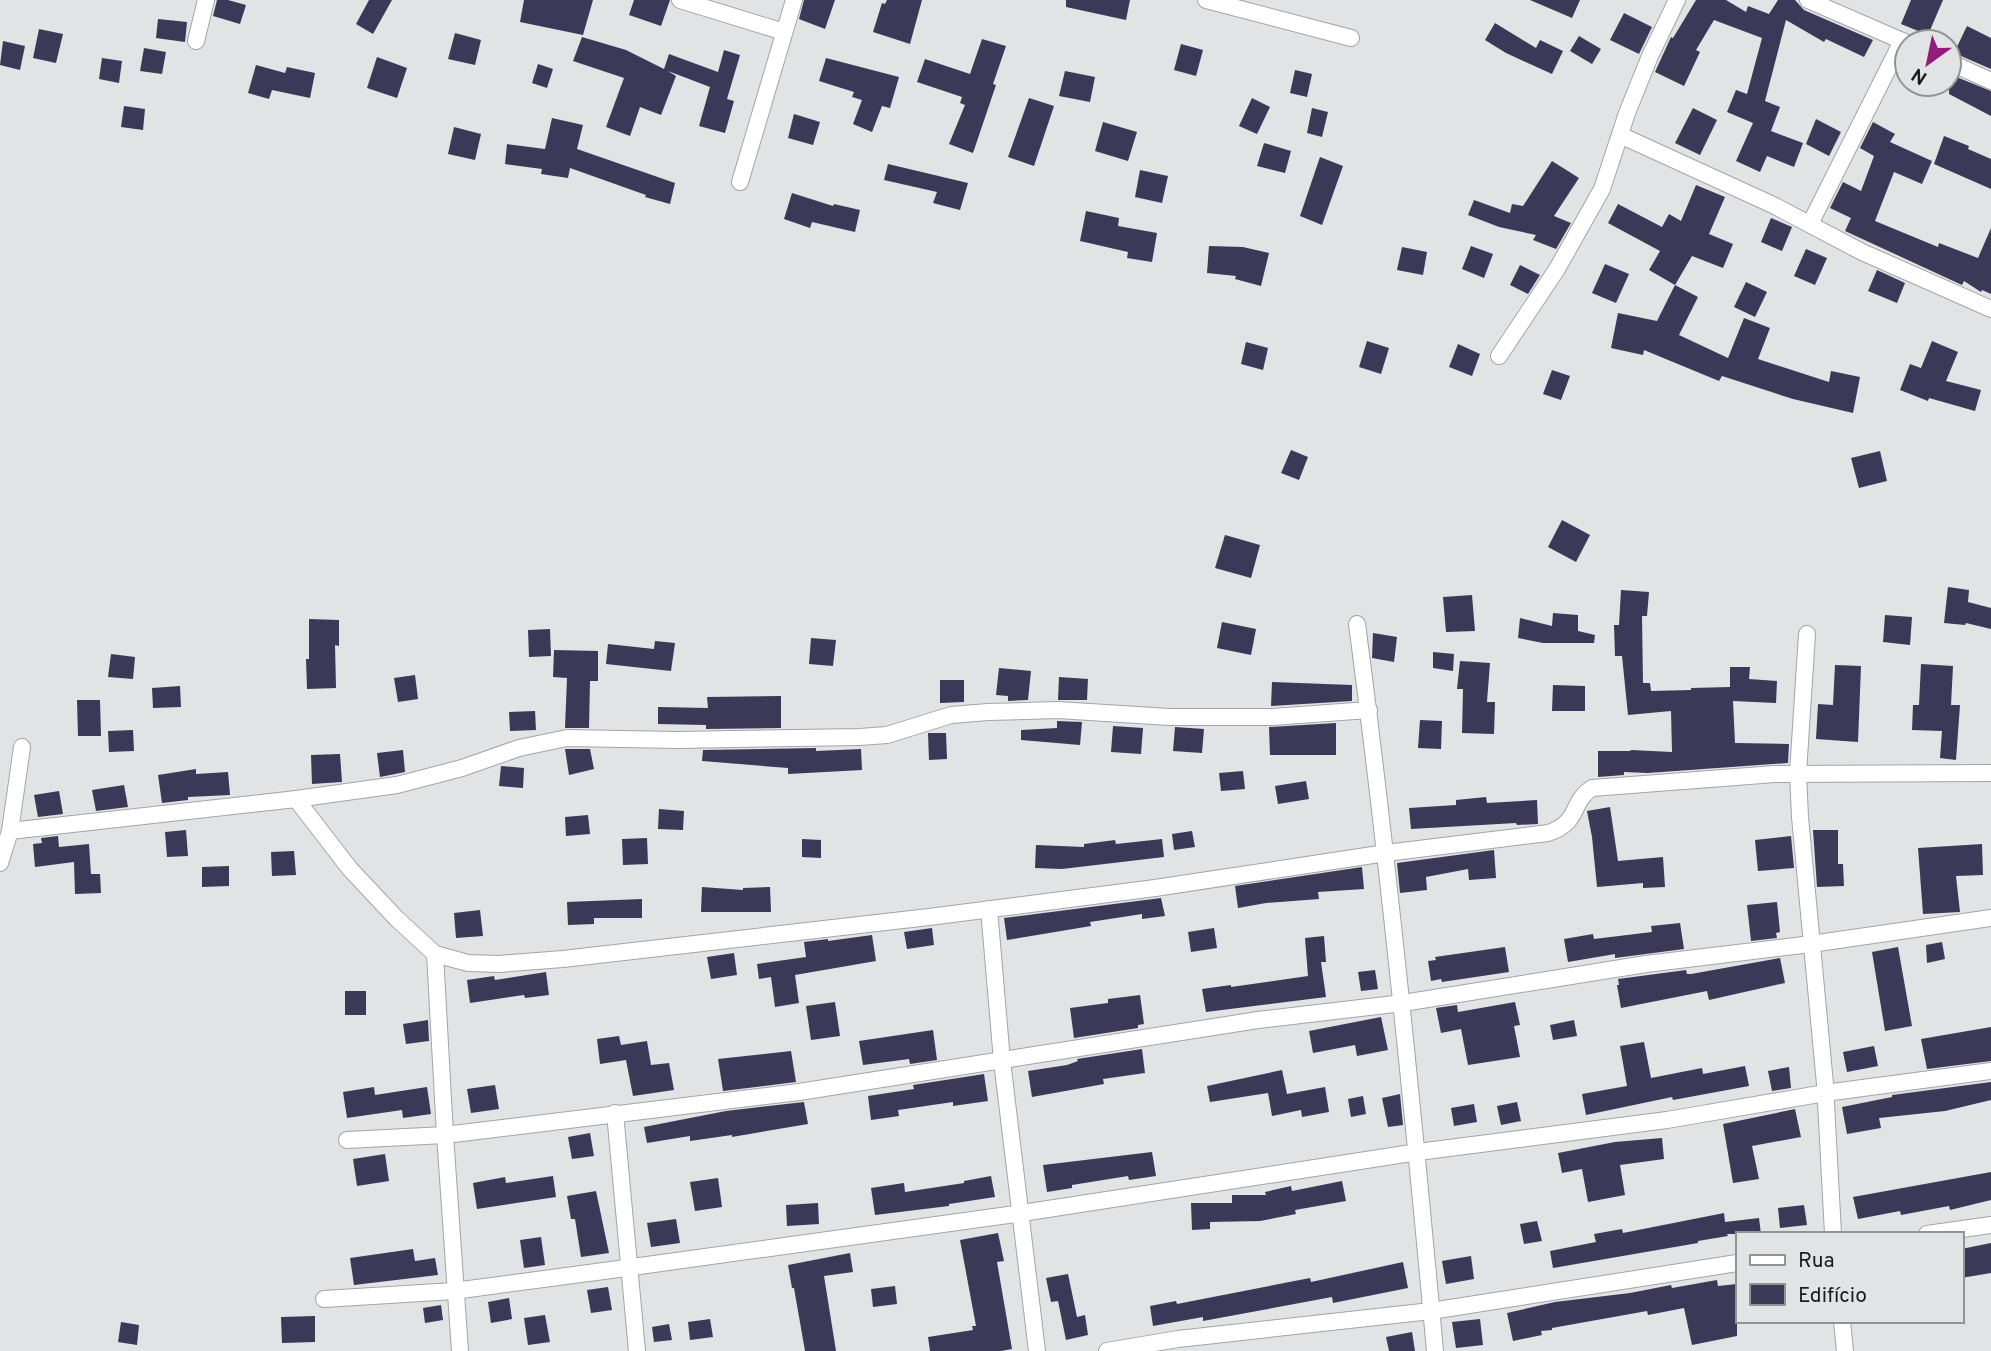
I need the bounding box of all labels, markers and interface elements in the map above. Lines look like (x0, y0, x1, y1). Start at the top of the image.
north arrow (1893, 28, 1963, 98)
text: N (1908, 62, 1932, 89)
legend (1736, 1232, 1963, 1323)
text: Rua (1798, 1248, 1835, 1275)
text: Edifício (1798, 1283, 1867, 1310)

